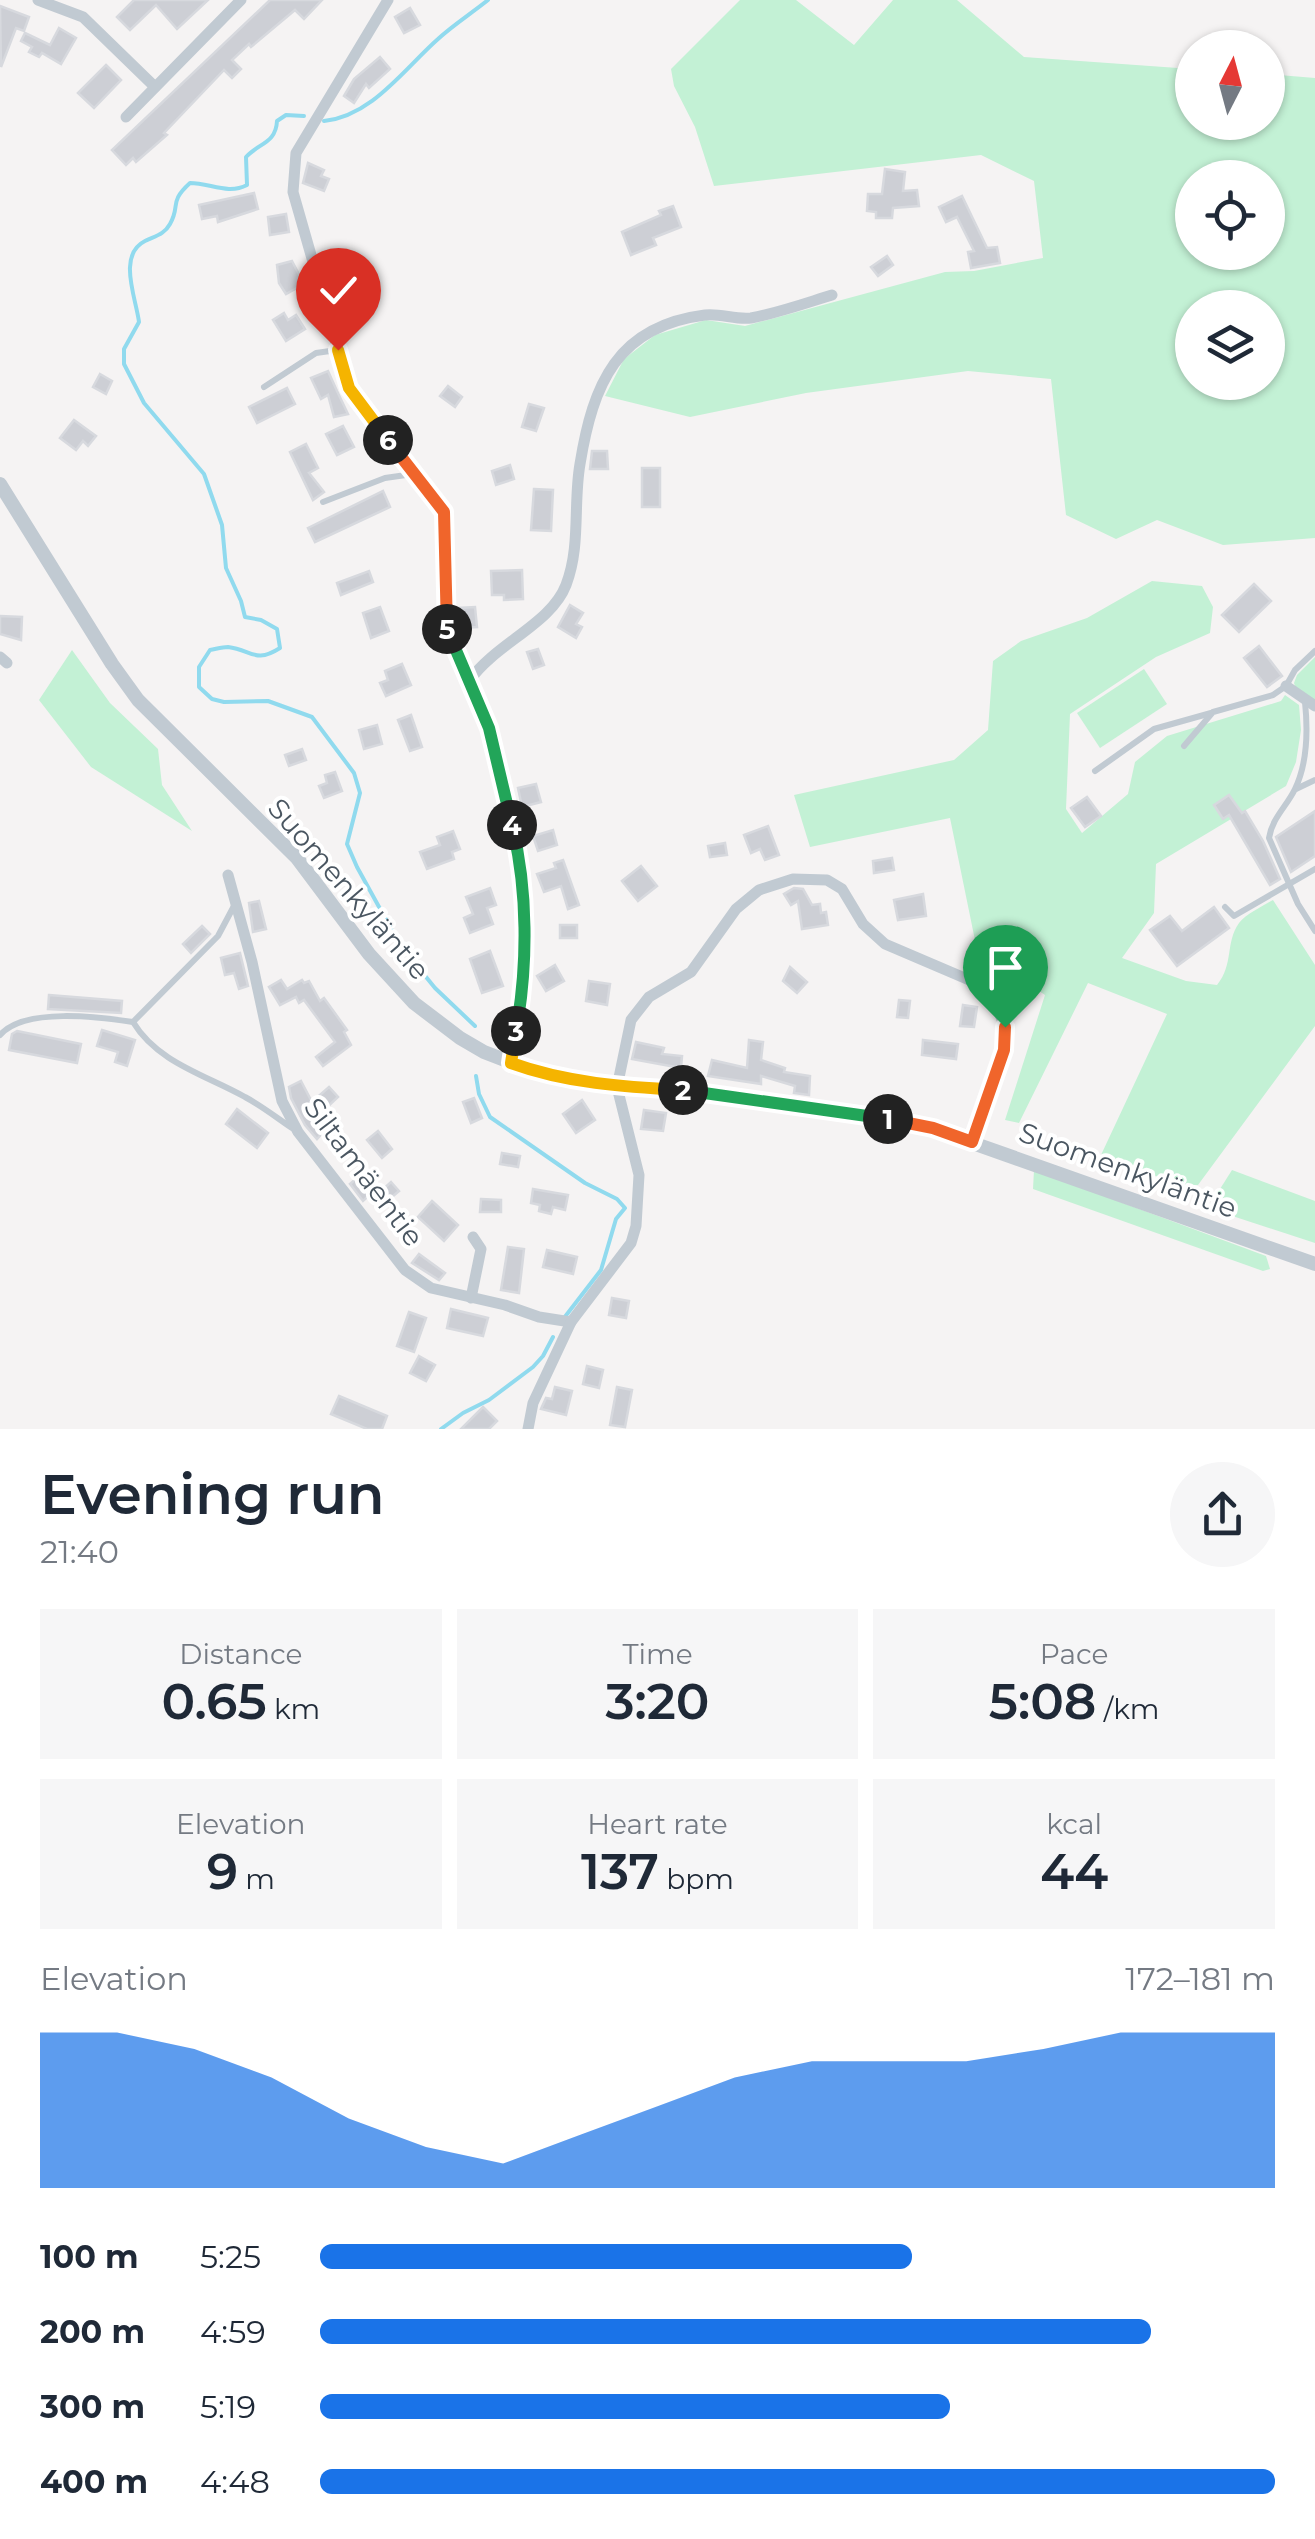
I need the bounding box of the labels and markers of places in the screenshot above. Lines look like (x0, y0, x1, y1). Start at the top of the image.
pin (296, 248, 381, 351)
pin: 6 (363, 415, 413, 465)
pin: 5 (422, 604, 472, 654)
pin: 4 (487, 800, 537, 850)
pin (963, 925, 1048, 1028)
pin: 3 (491, 1006, 541, 1056)
pin: 2 (658, 1065, 708, 1115)
pin: 1 (863, 1094, 913, 1144)

